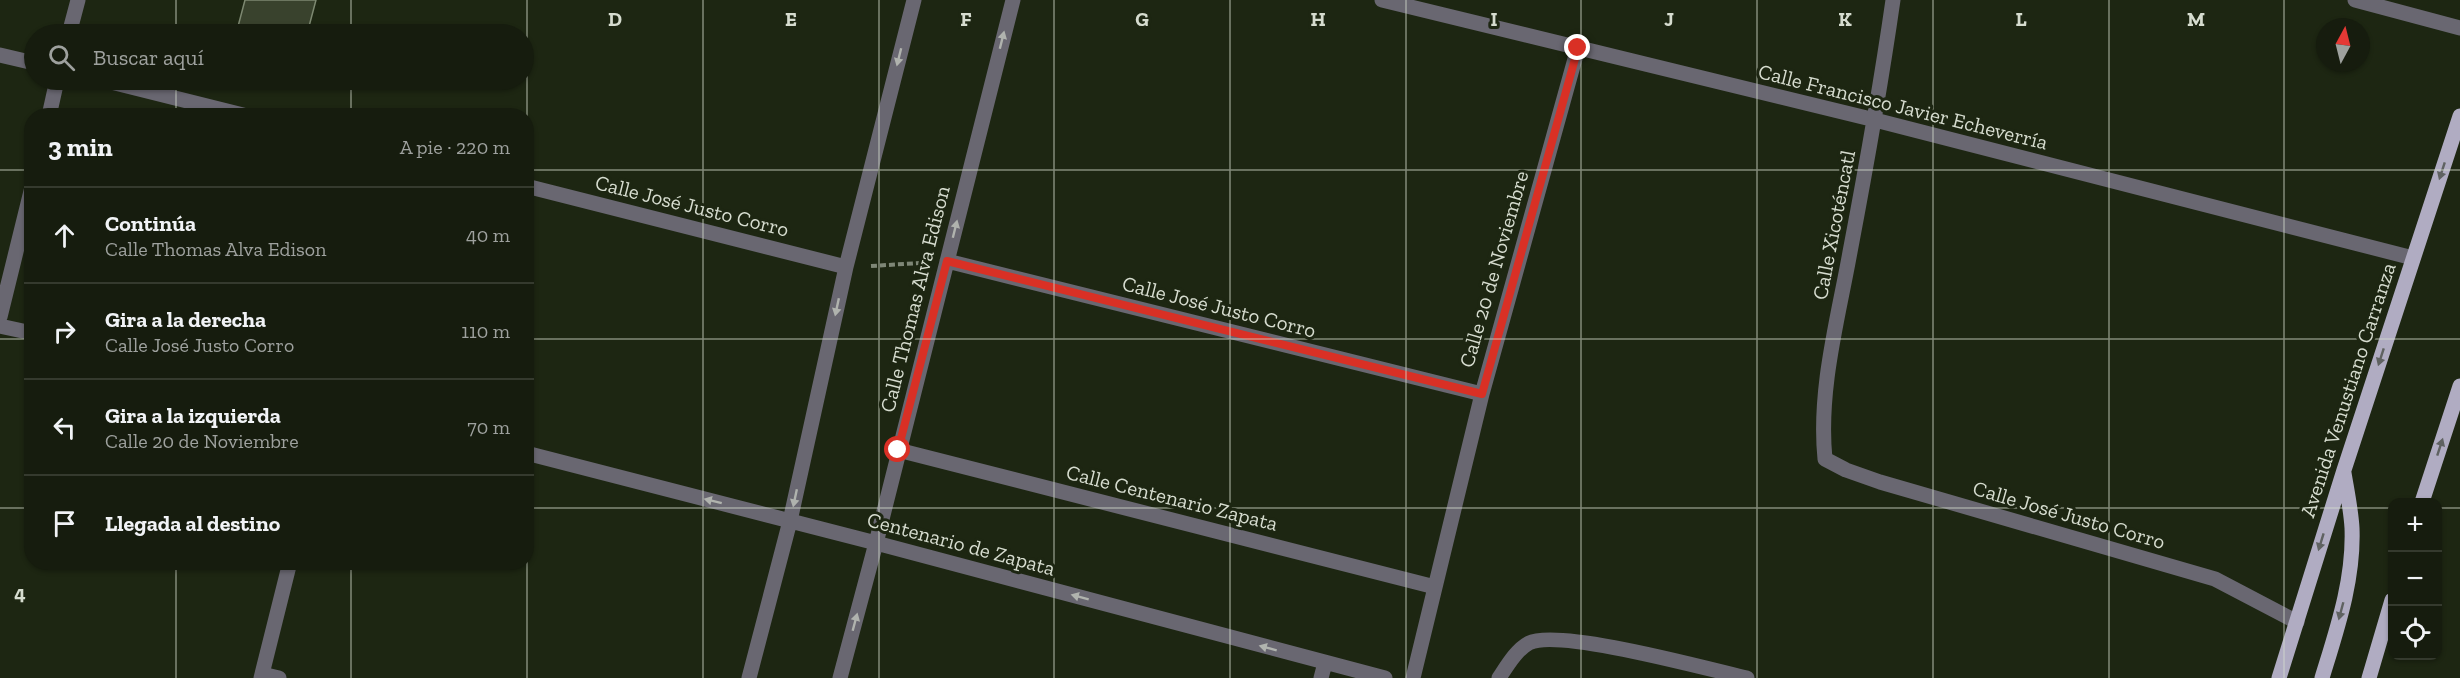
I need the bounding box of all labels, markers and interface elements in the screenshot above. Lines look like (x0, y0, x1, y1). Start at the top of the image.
text: D (608, 7, 622, 31)
text: E (785, 7, 797, 31)
text: F (960, 7, 972, 31)
text: G (1135, 7, 1149, 31)
text: H (1310, 7, 1326, 31)
text: I (1490, 7, 1498, 31)
text: J (1664, 7, 1674, 31)
text: K (1838, 7, 1852, 31)
text: L (2015, 7, 2027, 31)
text: M (2187, 7, 2205, 31)
north arrow (2316, 18, 2370, 72)
search box (24, 24, 534, 90)
one-way arrow (998, 31, 1008, 49)
route end (1564, 34, 1590, 60)
icon: search (45, 41, 78, 74)
text: Buscar aquí (93, 44, 204, 71)
one-way arrow (894, 48, 904, 66)
street label: Calle Francisco Javier Echeverría (1756, 58, 2050, 155)
text: 3 min (48, 131, 113, 163)
text: A pie · 220 m (400, 135, 510, 159)
street label: Calle Xicoténcatl (1807, 148, 1860, 302)
one-way arrow (2436, 162, 2446, 180)
street label: Calle 20 de Noviembre (1453, 168, 1534, 370)
street label: Calle José Justo Corro (593, 169, 791, 242)
street label: Calle Thomas Alva Edison (874, 183, 955, 415)
text: Continúa (105, 210, 196, 237)
icon: ahead (48, 219, 81, 252)
one-way arrow (951, 220, 960, 238)
text: 40 m (466, 223, 510, 247)
text: Calle Thomas Alva Edison (105, 237, 327, 261)
street label: Avenida Venustiano Carranza (2294, 259, 2401, 520)
street label: Calle José Justo Corro (1120, 270, 1318, 343)
one-way arrow (832, 298, 842, 316)
text: Gira a la derecha (105, 306, 266, 333)
icon: right (48, 315, 81, 348)
text: 110 m (461, 319, 510, 343)
text: Calle José Justo Corro (105, 333, 294, 357)
one-way arrow (2376, 348, 2385, 366)
text: Gira a la izquierda (105, 402, 281, 429)
icon: left (48, 411, 81, 444)
text: 70 m (467, 415, 510, 439)
text: Calle 20 de Noviembre (105, 429, 299, 453)
route start (884, 436, 910, 462)
one-way arrow (2436, 438, 2445, 456)
street label: Calle Centenario Zapata (1064, 459, 1280, 536)
street label: Calle José Justo Corro (1970, 475, 2168, 554)
one-way arrow (790, 488, 800, 507)
one-way arrow (704, 496, 722, 506)
map controls (2388, 498, 2442, 660)
button: + (2388, 498, 2442, 552)
street label: Centenario de Zapata (864, 506, 1058, 581)
icon: arrive (48, 507, 81, 540)
text: Llegada al destino (105, 510, 280, 537)
one-way arrow (2316, 533, 2326, 551)
button: − (2388, 552, 2442, 606)
text: 4 (14, 581, 26, 605)
one-way arrow (1071, 592, 1089, 602)
one-way arrow (2336, 602, 2346, 620)
button: locate (2388, 606, 2442, 660)
one-way arrow (851, 612, 860, 630)
one-way arrow (1259, 643, 1277, 652)

